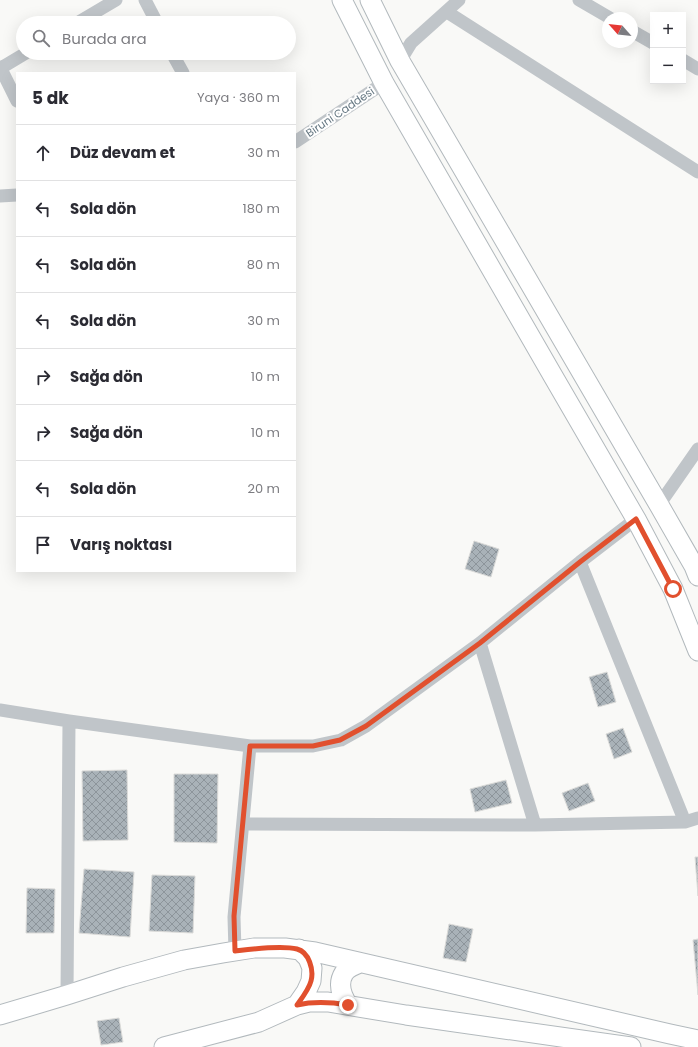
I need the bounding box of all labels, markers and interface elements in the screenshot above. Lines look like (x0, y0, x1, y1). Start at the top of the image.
north arrow (602, 12, 638, 48)
map controls (650, 12, 686, 84)
button: + (650, 12, 686, 48)
search box (16, 16, 296, 60)
icon: search (30, 27, 52, 49)
text: Burada ara (62, 28, 147, 49)
button: − (650, 48, 686, 84)
street label: Biruni Caddesi (303, 83, 378, 141)
text: 5 dk (32, 86, 69, 110)
text: Yaya · 360 m (197, 88, 280, 107)
icon: ahead (32, 142, 54, 164)
text: Düz devam et (70, 142, 175, 163)
text: 30 m (247, 143, 280, 162)
icon: left (32, 198, 54, 220)
text: Sola dön (70, 198, 136, 219)
text: 180 m (243, 199, 280, 218)
icon: left (32, 254, 54, 276)
text: Sola dön (70, 254, 136, 275)
text: 80 m (247, 255, 280, 274)
icon: left (32, 310, 54, 332)
text: Sola dön (70, 310, 136, 331)
text: 30 m (247, 311, 280, 330)
icon: right (32, 366, 54, 388)
text: Sağa dön (70, 366, 143, 387)
text: 10 m (251, 367, 280, 386)
icon: right (32, 422, 54, 444)
text: Sağa dön (70, 422, 143, 443)
text: 10 m (251, 423, 280, 442)
icon: left (32, 478, 54, 500)
text: Sola dön (70, 478, 136, 499)
text: 20 m (247, 479, 280, 498)
icon: arrive (32, 534, 54, 556)
text: Varış noktası (70, 534, 172, 555)
route start (664, 580, 682, 598)
route end (339, 996, 357, 1014)

